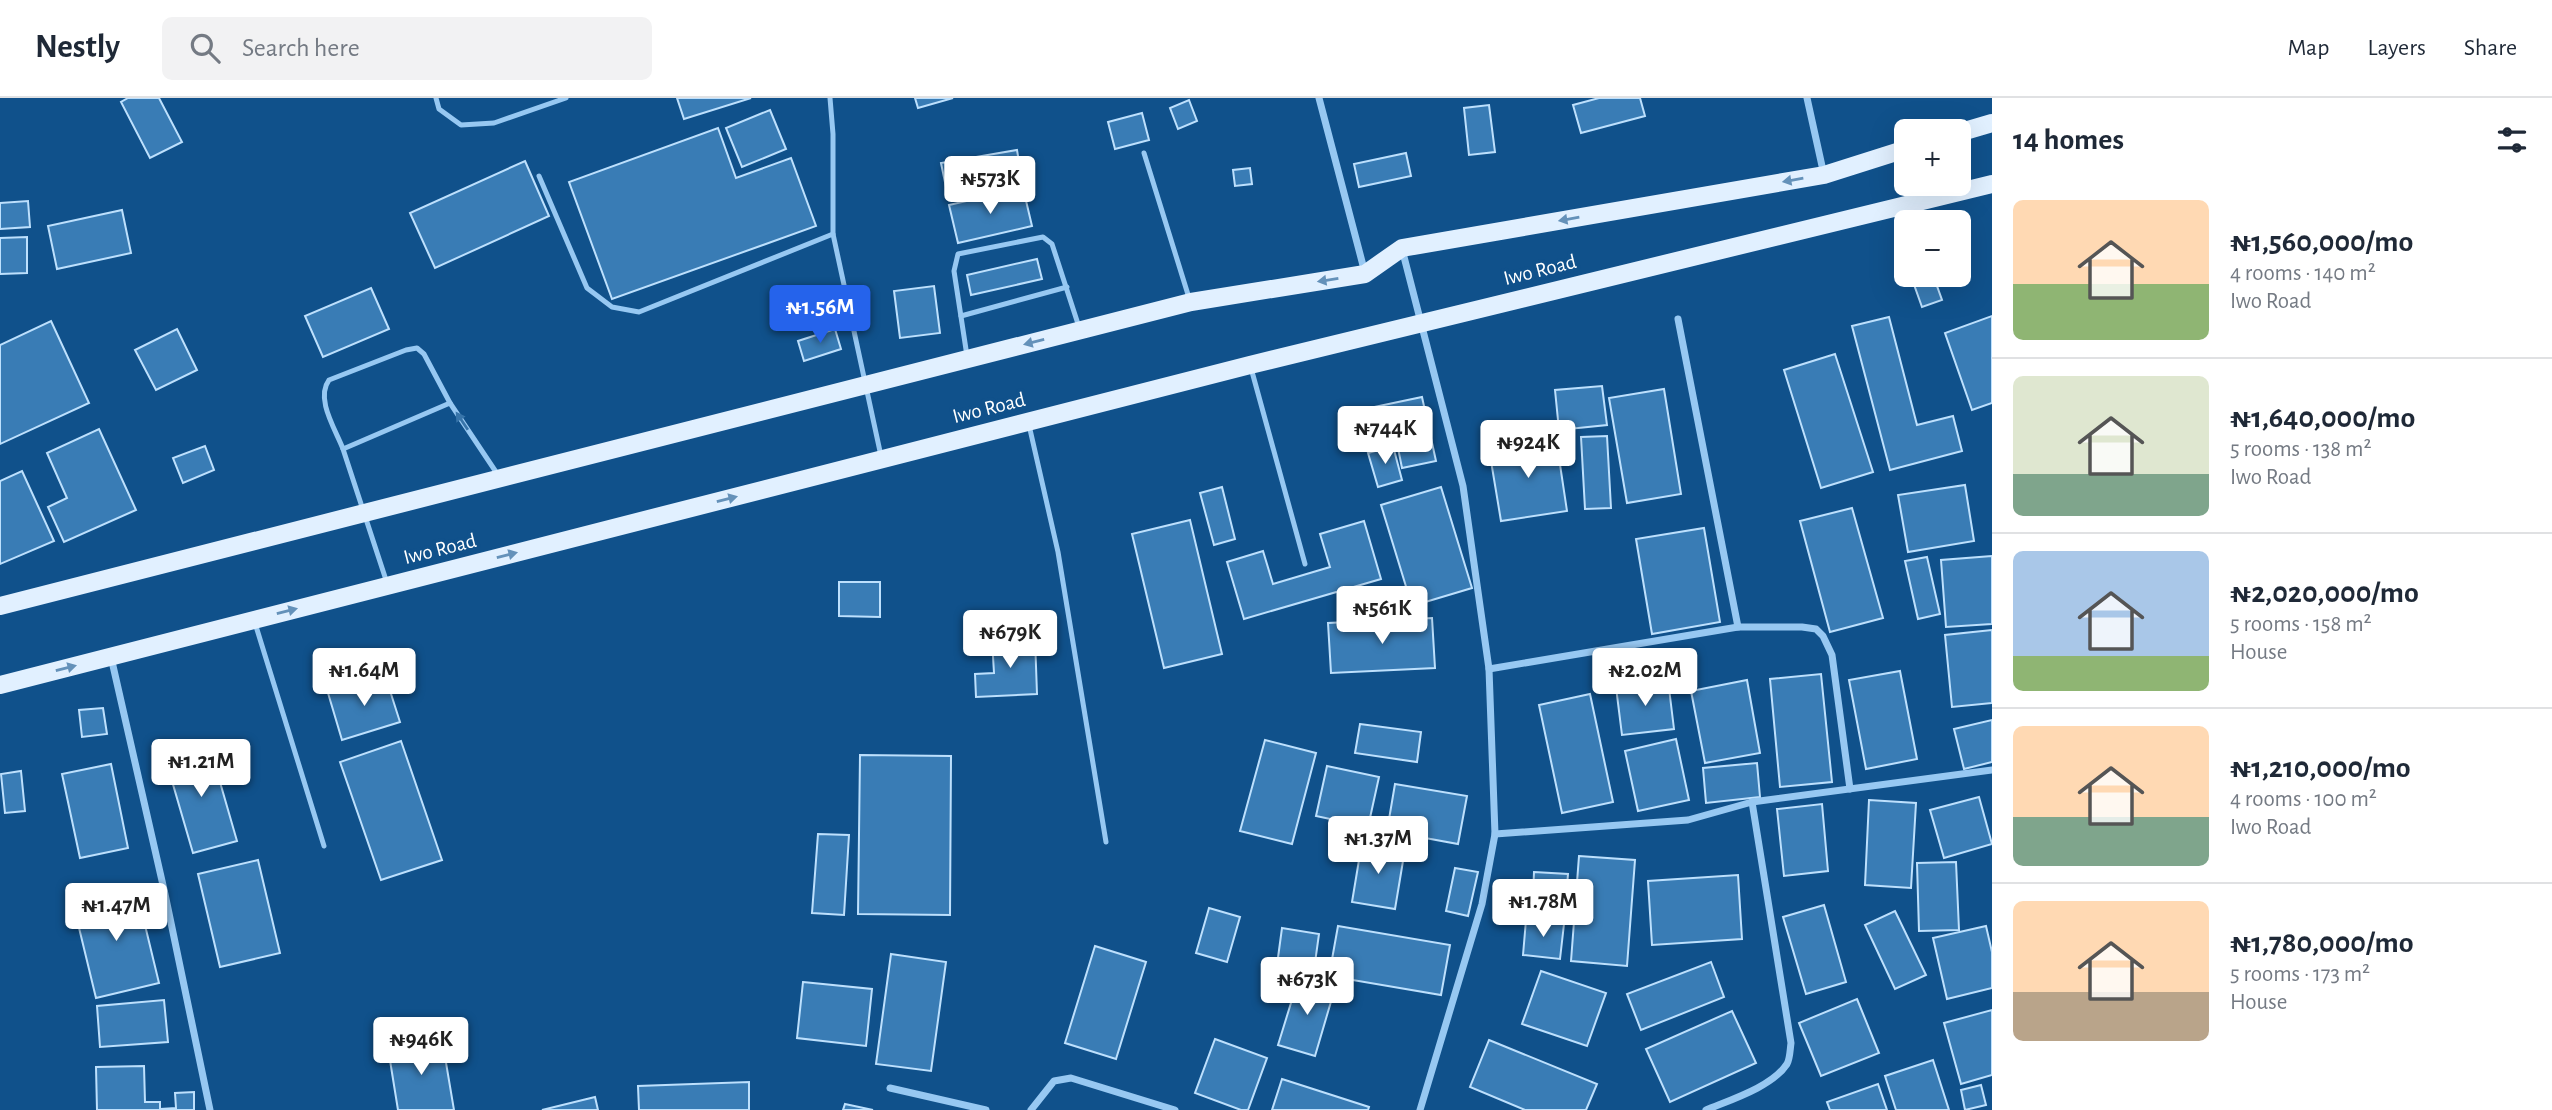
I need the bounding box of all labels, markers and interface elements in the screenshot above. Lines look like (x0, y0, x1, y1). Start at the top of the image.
search box (162, 17, 652, 80)
icon: search (186, 29, 224, 67)
text: Nestly (35, 31, 120, 64)
text: Search here (242, 35, 360, 61)
text: Map (2287, 36, 2329, 60)
text: Layers (2367, 36, 2426, 60)
text: Share (2464, 36, 2517, 60)
map controls (1894, 119, 1971, 287)
button: + (1894, 119, 1971, 196)
icon: filters (2493, 121, 2531, 159)
text: 14 homes (2013, 125, 2124, 155)
pin: ₦573K (941, 156, 1039, 216)
text: ₦573K (960, 167, 1020, 190)
one-way arrow (1782, 175, 1804, 186)
button: − (1894, 210, 1971, 287)
one-way arrow (1558, 214, 1580, 225)
text: ₦1,560,000/mo (2230, 227, 2413, 257)
icon: home (2069, 228, 2153, 312)
street label: Iwo Road (1501, 251, 1579, 289)
text: 4 rooms · 140 m² (2230, 262, 2376, 285)
one-way arrow (1317, 275, 1339, 286)
pin: ₦1.56M (763, 286, 877, 345)
text: Iwo Road (2230, 290, 2311, 313)
text: ₦1.56M (785, 296, 855, 319)
one-way arrow (1023, 337, 1045, 348)
street label: Iwo Road (950, 389, 1028, 427)
text: ₦1,640,000/mo (2230, 403, 2415, 433)
icon: home (2069, 404, 2153, 488)
pin: ₦744K (1336, 406, 1434, 466)
one-way arrow (455, 412, 469, 430)
text: ₦744K (1354, 417, 1416, 440)
pin: ₦924K (1479, 420, 1577, 480)
text: ₦924K (1496, 431, 1560, 454)
text: 5 rooms · 138 m² (2230, 438, 2371, 461)
text: Iwo Road (2230, 466, 2311, 489)
one-way arrow (717, 493, 739, 504)
street label: Iwo Road (401, 530, 479, 568)
one-way arrow (496, 549, 518, 560)
text: ₦2,020,000/mo (2230, 578, 2419, 608)
icon: home (2069, 579, 2153, 663)
pin: ₦561K (1333, 587, 1431, 646)
text: ₦561K (1353, 597, 1411, 620)
one-way arrow (276, 605, 298, 616)
pin: ₦679K (961, 610, 1059, 670)
text: 5 rooms · 158 m² (2230, 613, 2372, 636)
text: ₦679K (979, 621, 1041, 644)
text: House (2230, 641, 2287, 664)
pin: ₦1.64M (307, 648, 421, 708)
pin: ₦2.02M (1588, 648, 1702, 708)
text: ₦1.64M (329, 659, 399, 682)
text: ₦2.02M (1608, 659, 1682, 682)
one-way arrow (55, 662, 77, 673)
pin: ₦1.21M (144, 740, 258, 799)
text: ₦1.21M (167, 750, 235, 773)
text: ₦1,210,000/mo (2230, 753, 2411, 783)
icon: home (2069, 754, 2153, 838)
text: 4 rooms · 100 m² (2230, 788, 2377, 811)
pin: ₦1.37M (1321, 816, 1435, 876)
text: Iwo Road (2230, 816, 2311, 839)
text: ₦1.37M (1344, 827, 1412, 850)
pin: ₦1.78M (1486, 880, 1600, 939)
pin: ₦1.47M (59, 884, 173, 943)
text: ₦1.78M (1508, 890, 1578, 913)
text: ₦1.47M (81, 894, 151, 917)
text: ₦1,780,000/mo (2230, 928, 2414, 958)
icon: home (2069, 929, 2153, 1013)
pin: ₦673K (1258, 958, 1356, 1017)
text: 5 rooms · 173 m² (2230, 963, 2370, 986)
text: ₦673K (1277, 968, 1337, 991)
text: House (2230, 991, 2287, 1014)
pin: ₦946K (372, 1018, 470, 1077)
text: ₦946K (389, 1028, 453, 1051)

